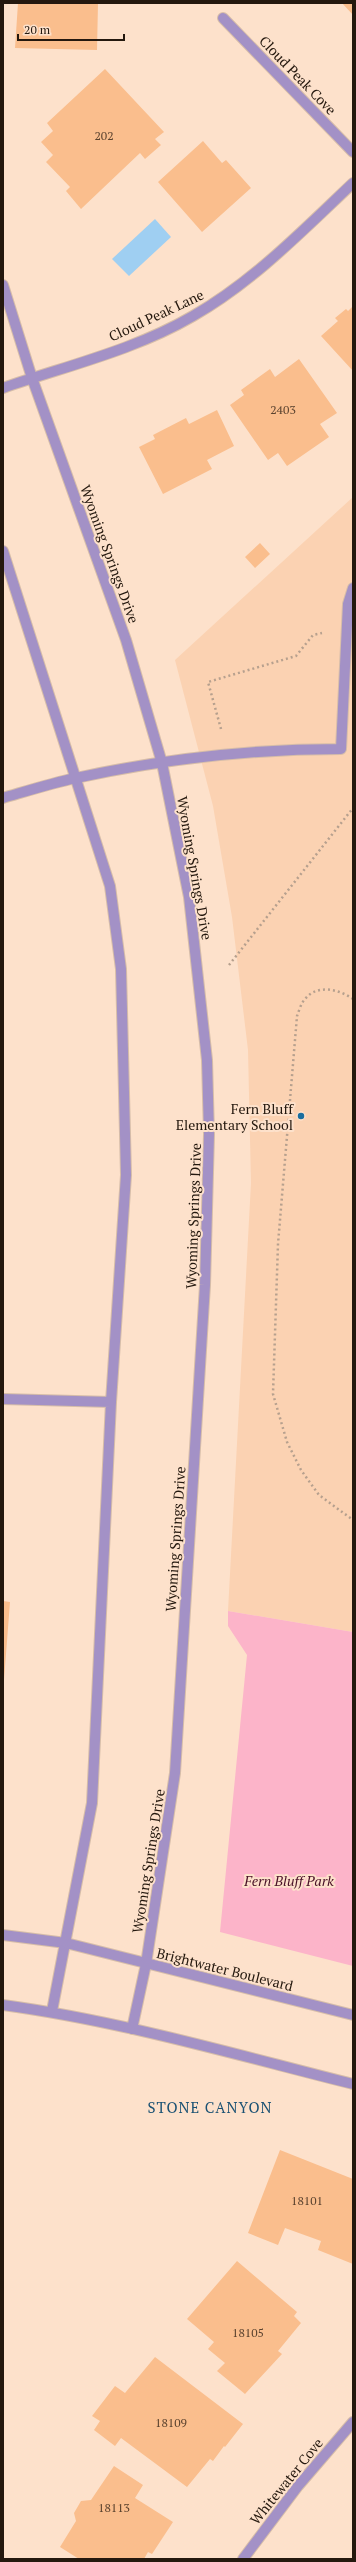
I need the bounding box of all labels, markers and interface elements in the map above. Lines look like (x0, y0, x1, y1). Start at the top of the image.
scale bar (18, 16, 124, 42)
text: 20 m (24, 22, 51, 37)
street label: Cloud Peak Cove (255, 31, 341, 119)
house number: 202 (94, 128, 114, 143)
street label: Cloud Peak Lane (105, 285, 207, 345)
house number: 2403 (270, 402, 296, 417)
street label: Wyoming Springs Drive (76, 482, 144, 626)
street label: Wyoming Springs Drive (173, 795, 217, 941)
place label: Fern Bluff Elementary School (176, 1099, 294, 1134)
marker: Fern Bluff Elementary School (296, 1111, 306, 1121)
street label: Wyoming Springs Drive (181, 1143, 205, 1289)
street label: Wyoming Springs Drive (160, 1466, 190, 1612)
street label: Wyoming Springs Drive (127, 1788, 169, 1934)
park label: Fern Bluff Park (243, 1871, 334, 1890)
street label: Brightwater Boulevard (155, 1943, 295, 1995)
district label: STONE CANYON (147, 2097, 273, 2117)
house number: 18101 (291, 2193, 323, 2208)
house number: 18105 (232, 2325, 264, 2340)
house number: 18109 (155, 2415, 187, 2430)
street label: Whitewater Cove (245, 2434, 327, 2528)
house number: 18113 (98, 2500, 130, 2515)

